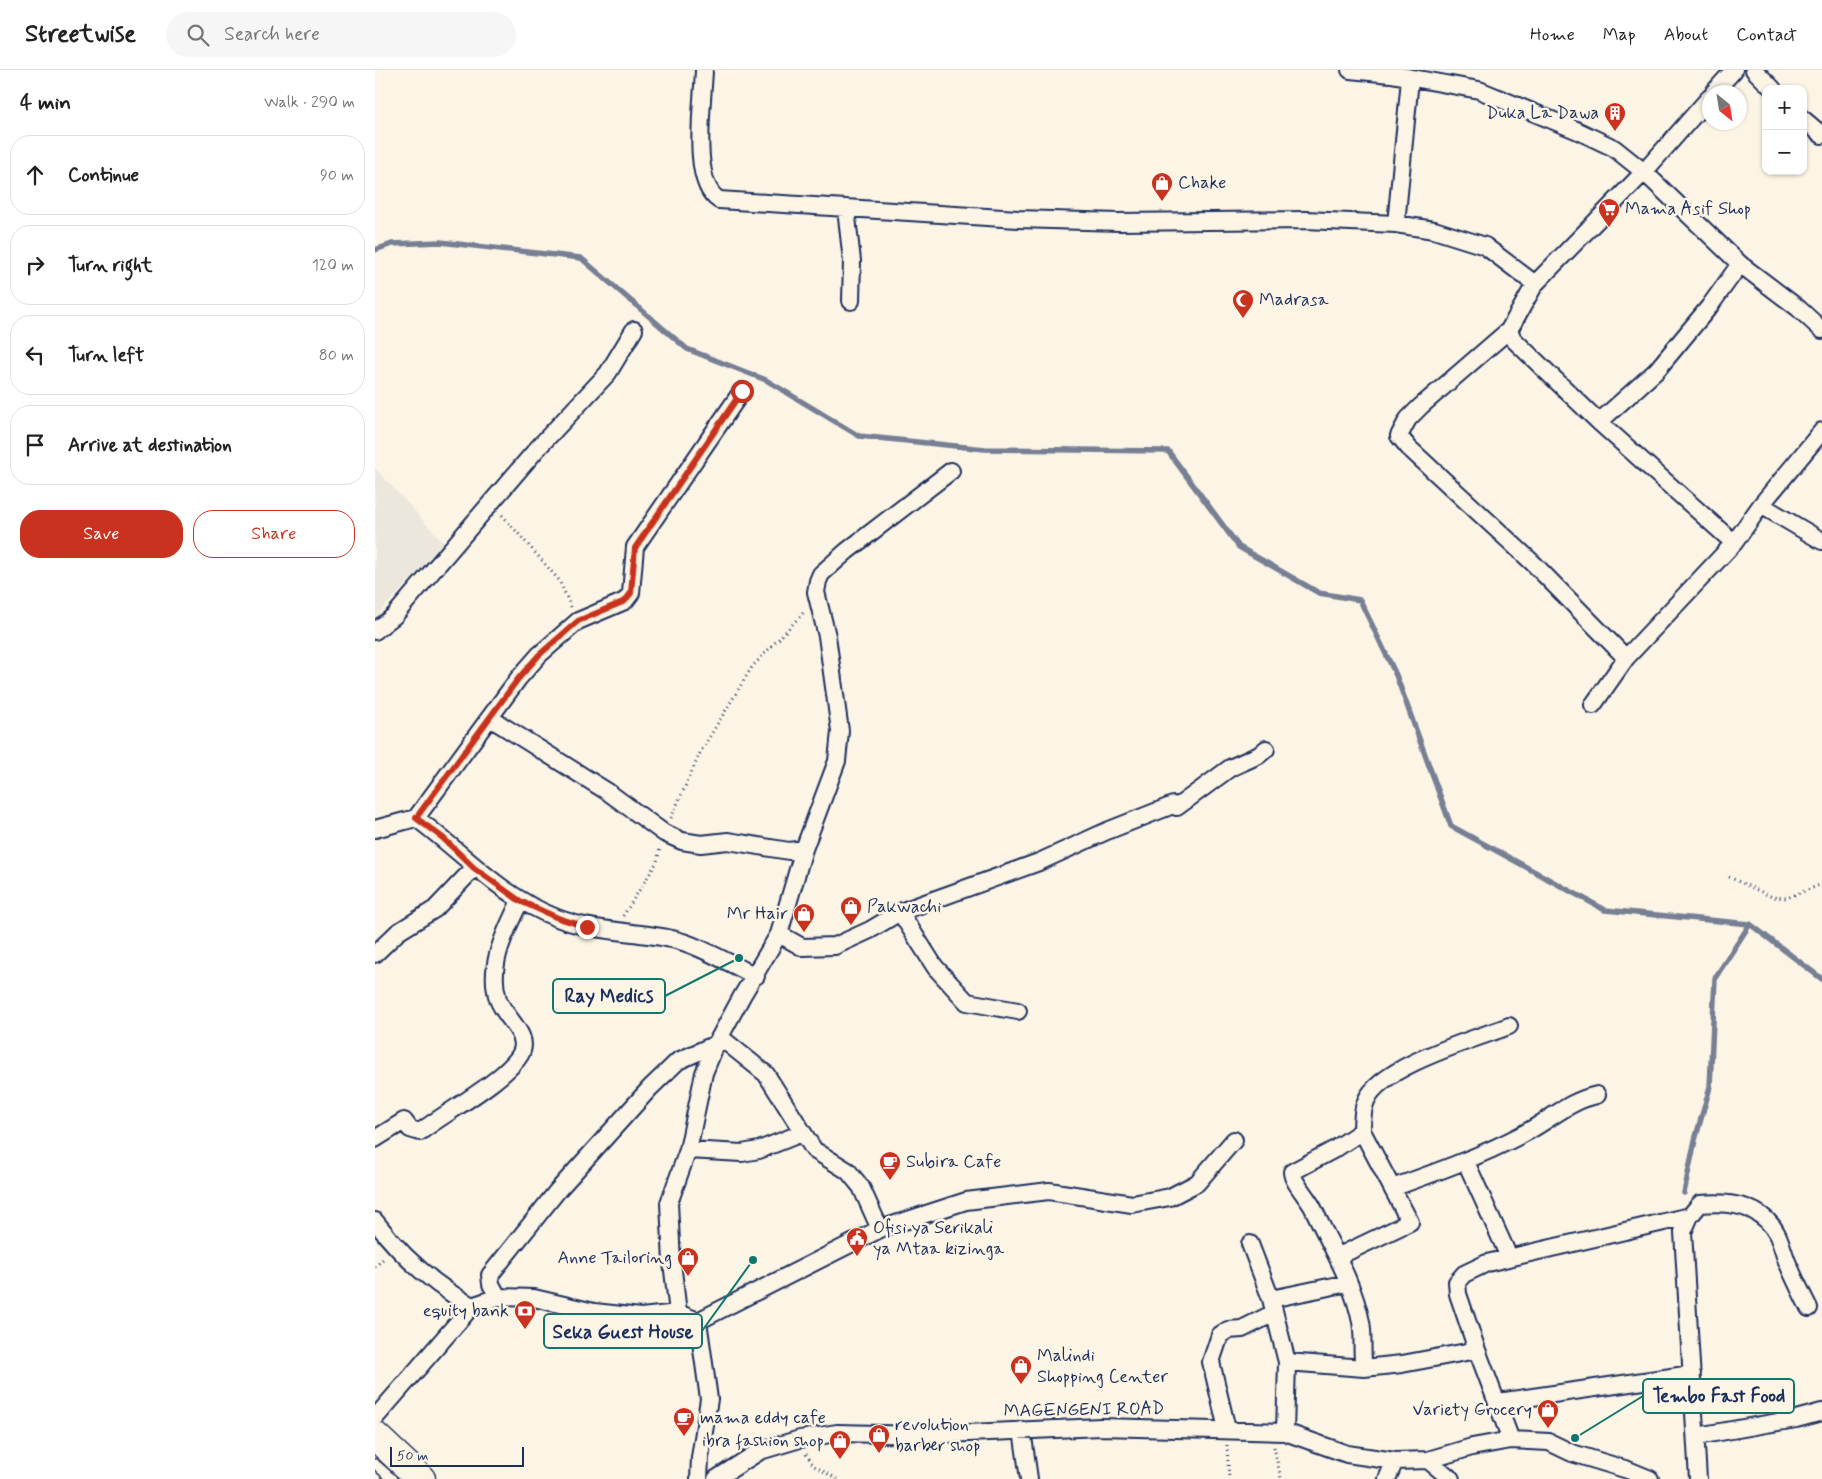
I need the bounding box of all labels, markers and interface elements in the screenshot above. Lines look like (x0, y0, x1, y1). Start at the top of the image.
search box (166, 12, 516, 57)
text: Streetwise (25, 19, 136, 50)
icon: search (184, 21, 212, 49)
text: Search here (224, 22, 320, 47)
text: Home (1530, 23, 1575, 47)
text: Map (1603, 23, 1636, 47)
text: About (1664, 23, 1708, 47)
text: Contact (1736, 23, 1797, 47)
north arrow (1702, 85, 1747, 130)
map controls (1762, 85, 1807, 175)
button: + (1762, 85, 1807, 130)
text: 4 min (20, 89, 71, 117)
text: Walk · 290 m (264, 92, 355, 113)
place label: Duka La Dawa (1486, 101, 1599, 125)
building icon: Duka La Dawa (1603, 101, 1627, 132)
button: − (1762, 130, 1807, 175)
icon: ahead (21, 161, 49, 189)
text: Continue (68, 163, 139, 188)
text: 90 m (320, 165, 354, 186)
shop icon: Chake (1150, 171, 1174, 202)
place label: Chake (1178, 171, 1227, 195)
supermarket icon: Mama Asif Shop (1597, 197, 1621, 228)
place label: Mama Asif Shop (1625, 197, 1751, 221)
icon: right (21, 251, 49, 279)
text: Turn right (68, 253, 152, 278)
text: 120 m (312, 255, 354, 276)
mosque icon: Madrasa (1231, 288, 1255, 319)
place label: Madrasa (1259, 288, 1329, 312)
icon: left (21, 341, 49, 369)
text: Turn left (68, 343, 144, 368)
text: 80 m (319, 345, 354, 366)
route start (731, 380, 754, 403)
icon: arrive (21, 431, 49, 459)
text: Arrive at destination (68, 433, 232, 458)
button: Save (20, 510, 183, 558)
button: Share (193, 510, 355, 558)
shop icon: Pakwachi (839, 895, 863, 926)
place label: Pakwachi (867, 895, 941, 919)
place label: Mr Hair (727, 902, 788, 926)
shop icon: Mr Hair (792, 902, 816, 933)
route end (576, 916, 599, 939)
callout: Ray Medics (553, 979, 665, 1013)
text: Ray Medics (564, 984, 654, 1009)
cafe icon: Subira Cafe (878, 1150, 902, 1181)
place label: Subira Cafe (906, 1150, 1001, 1174)
place label: Ofisi ya Serikali ya Mtaa kizinga (873, 1216, 1004, 1261)
public building icon: Ofisi ya Serikali ya Mtaa kizinga (845, 1226, 869, 1257)
place label: Anne Tailoring (558, 1246, 672, 1270)
shop icon: Anne Tailoring (676, 1246, 700, 1277)
place label: equity bank (423, 1299, 509, 1323)
bank icon: equity bank (513, 1299, 537, 1330)
callout: Seka Guest House (544, 1314, 702, 1348)
text: Seka Guest House (552, 1320, 694, 1345)
place label: Malindi Shopping Center (1037, 1344, 1168, 1389)
shop icon: Malindi Shopping Center (1009, 1354, 1033, 1385)
callout: Tembo Fast Food (1643, 1379, 1794, 1413)
text: Tembo Fast Food (1653, 1384, 1785, 1409)
street label: MAGENGENI ROAD (1003, 1397, 1165, 1423)
place label: Variety Grocery (1412, 1398, 1532, 1422)
shop icon: Variety Grocery (1536, 1398, 1560, 1429)
cafe icon: mama eddy cafe (672, 1406, 696, 1437)
place label: mama eddy cafe (700, 1406, 826, 1430)
place label: revolution barber shop (895, 1413, 980, 1458)
shop icon: revolution barber shop (867, 1423, 891, 1454)
place label: ibra fashion shop (702, 1429, 824, 1453)
shop icon: ibra fashion shop (828, 1429, 852, 1460)
scale bar (390, 1444, 524, 1467)
text: 50 m (397, 1447, 428, 1465)

